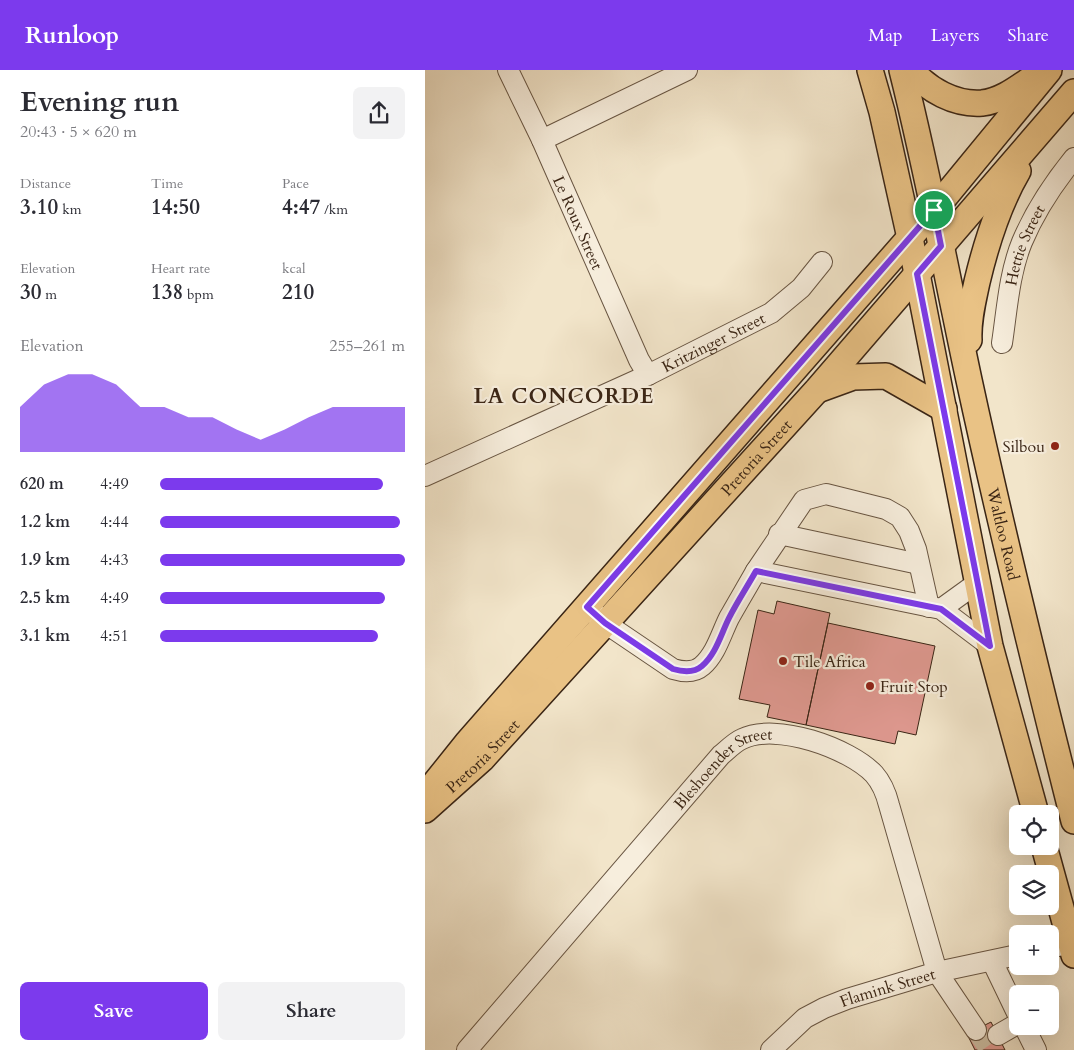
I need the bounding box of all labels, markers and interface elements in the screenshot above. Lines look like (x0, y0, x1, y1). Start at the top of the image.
text: Runloop (25, 19, 119, 52)
text: Map (868, 23, 903, 48)
text: Layers (931, 23, 980, 48)
text: Share (1008, 23, 1049, 48)
text: Evening run (20, 83, 179, 121)
button: share (353, 87, 405, 139)
text: 20:43 · 5 × 620 m (20, 121, 137, 143)
street label: Le Roux Street (547, 172, 608, 273)
text: Distance (20, 174, 71, 193)
text: Time (151, 174, 183, 193)
text: Pace (282, 174, 309, 193)
pin (913, 189, 955, 231)
text: 3.10 (20, 193, 58, 222)
text: 14:50 (151, 193, 200, 222)
text: 4:47 (282, 193, 320, 222)
icon: arrive (920, 196, 948, 224)
text: km (58, 200, 81, 219)
text: /km (320, 200, 348, 219)
street label: Hettie Street (1000, 201, 1051, 288)
text: Elevation (20, 259, 76, 278)
text: Heart rate (151, 259, 210, 278)
text: kcal (282, 259, 306, 278)
text: 30 (20, 278, 42, 307)
text: 138 (151, 278, 183, 307)
text: 210 (282, 278, 314, 307)
text: m (42, 285, 57, 304)
text: bpm (183, 285, 214, 304)
street label: Kritzinger Street (658, 308, 769, 378)
text: Elevation (20, 335, 84, 357)
text: 255–261 m (329, 335, 405, 357)
district label: LA CONCORDE (474, 382, 654, 411)
street label: Pretoria Street (716, 415, 797, 501)
place label: Silbou (1002, 436, 1045, 458)
marker: Silbou (1049, 440, 1061, 452)
text: 620 m (20, 473, 64, 495)
text: 4:49 (100, 473, 129, 495)
street label: Waltloo Road (981, 485, 1024, 583)
text: 1.2 km (20, 511, 70, 533)
text: 4:44 (100, 511, 129, 533)
text: 1.9 km (20, 549, 70, 571)
text: 4:43 (100, 549, 129, 571)
text: 2.5 km (20, 587, 70, 609)
text: 4:49 (100, 587, 129, 609)
text: 3.1 km (20, 625, 70, 647)
text: 4:51 (100, 625, 129, 647)
place label: Tile Africa (793, 651, 866, 673)
marker: Tile Africa (777, 655, 789, 667)
place label: Fruit Stop (880, 676, 948, 698)
marker: Fruit Stop (864, 680, 876, 692)
street label: Pretoria Street (441, 715, 525, 798)
street label: Bleshoender Street (669, 724, 772, 815)
map controls (1009, 805, 1059, 1035)
button: locate (1009, 805, 1059, 855)
button: layers (1009, 865, 1059, 915)
button: + (1009, 925, 1059, 975)
street label: Flamink Street (837, 963, 938, 1013)
button: Save (20, 982, 208, 1040)
button: Share (218, 982, 405, 1040)
button: − (1009, 985, 1059, 1035)

